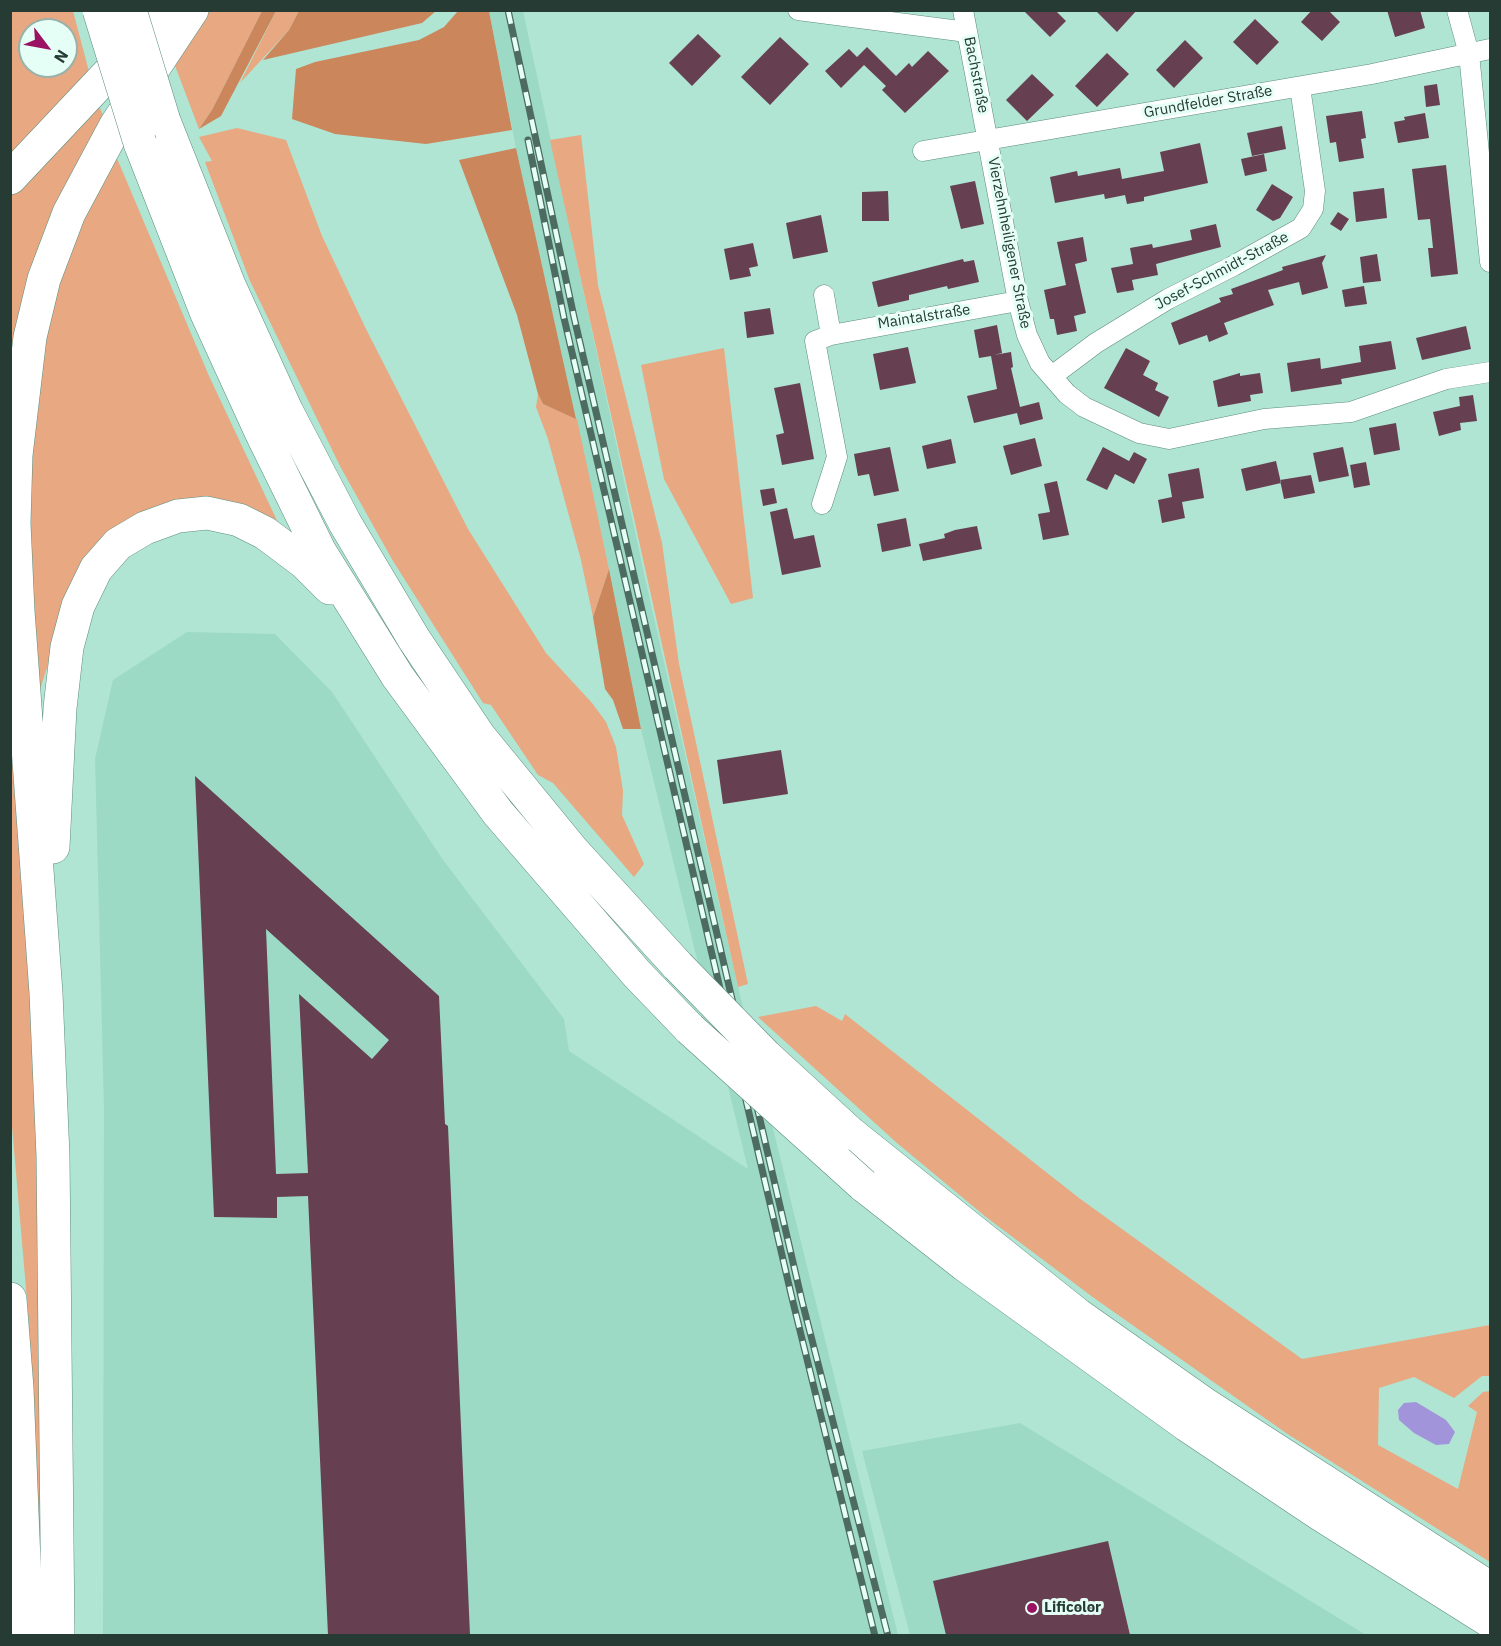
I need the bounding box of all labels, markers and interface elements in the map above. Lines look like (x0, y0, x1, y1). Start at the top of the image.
north arrow (18, 18, 78, 78)
street label: Bachstraße (960, 35, 992, 115)
text: N (50, 46, 73, 67)
street label: Grundfelder Straße (1142, 82, 1274, 122)
street label: Vierzehnheiligener Straße (984, 156, 1034, 330)
street label: Josef-Schmidt-Straße (1152, 228, 1292, 314)
street label: Maintalstraße (876, 301, 972, 333)
place label: Lificolor (1044, 1599, 1101, 1617)
marker: Lificolor (1025, 1601, 1039, 1615)

